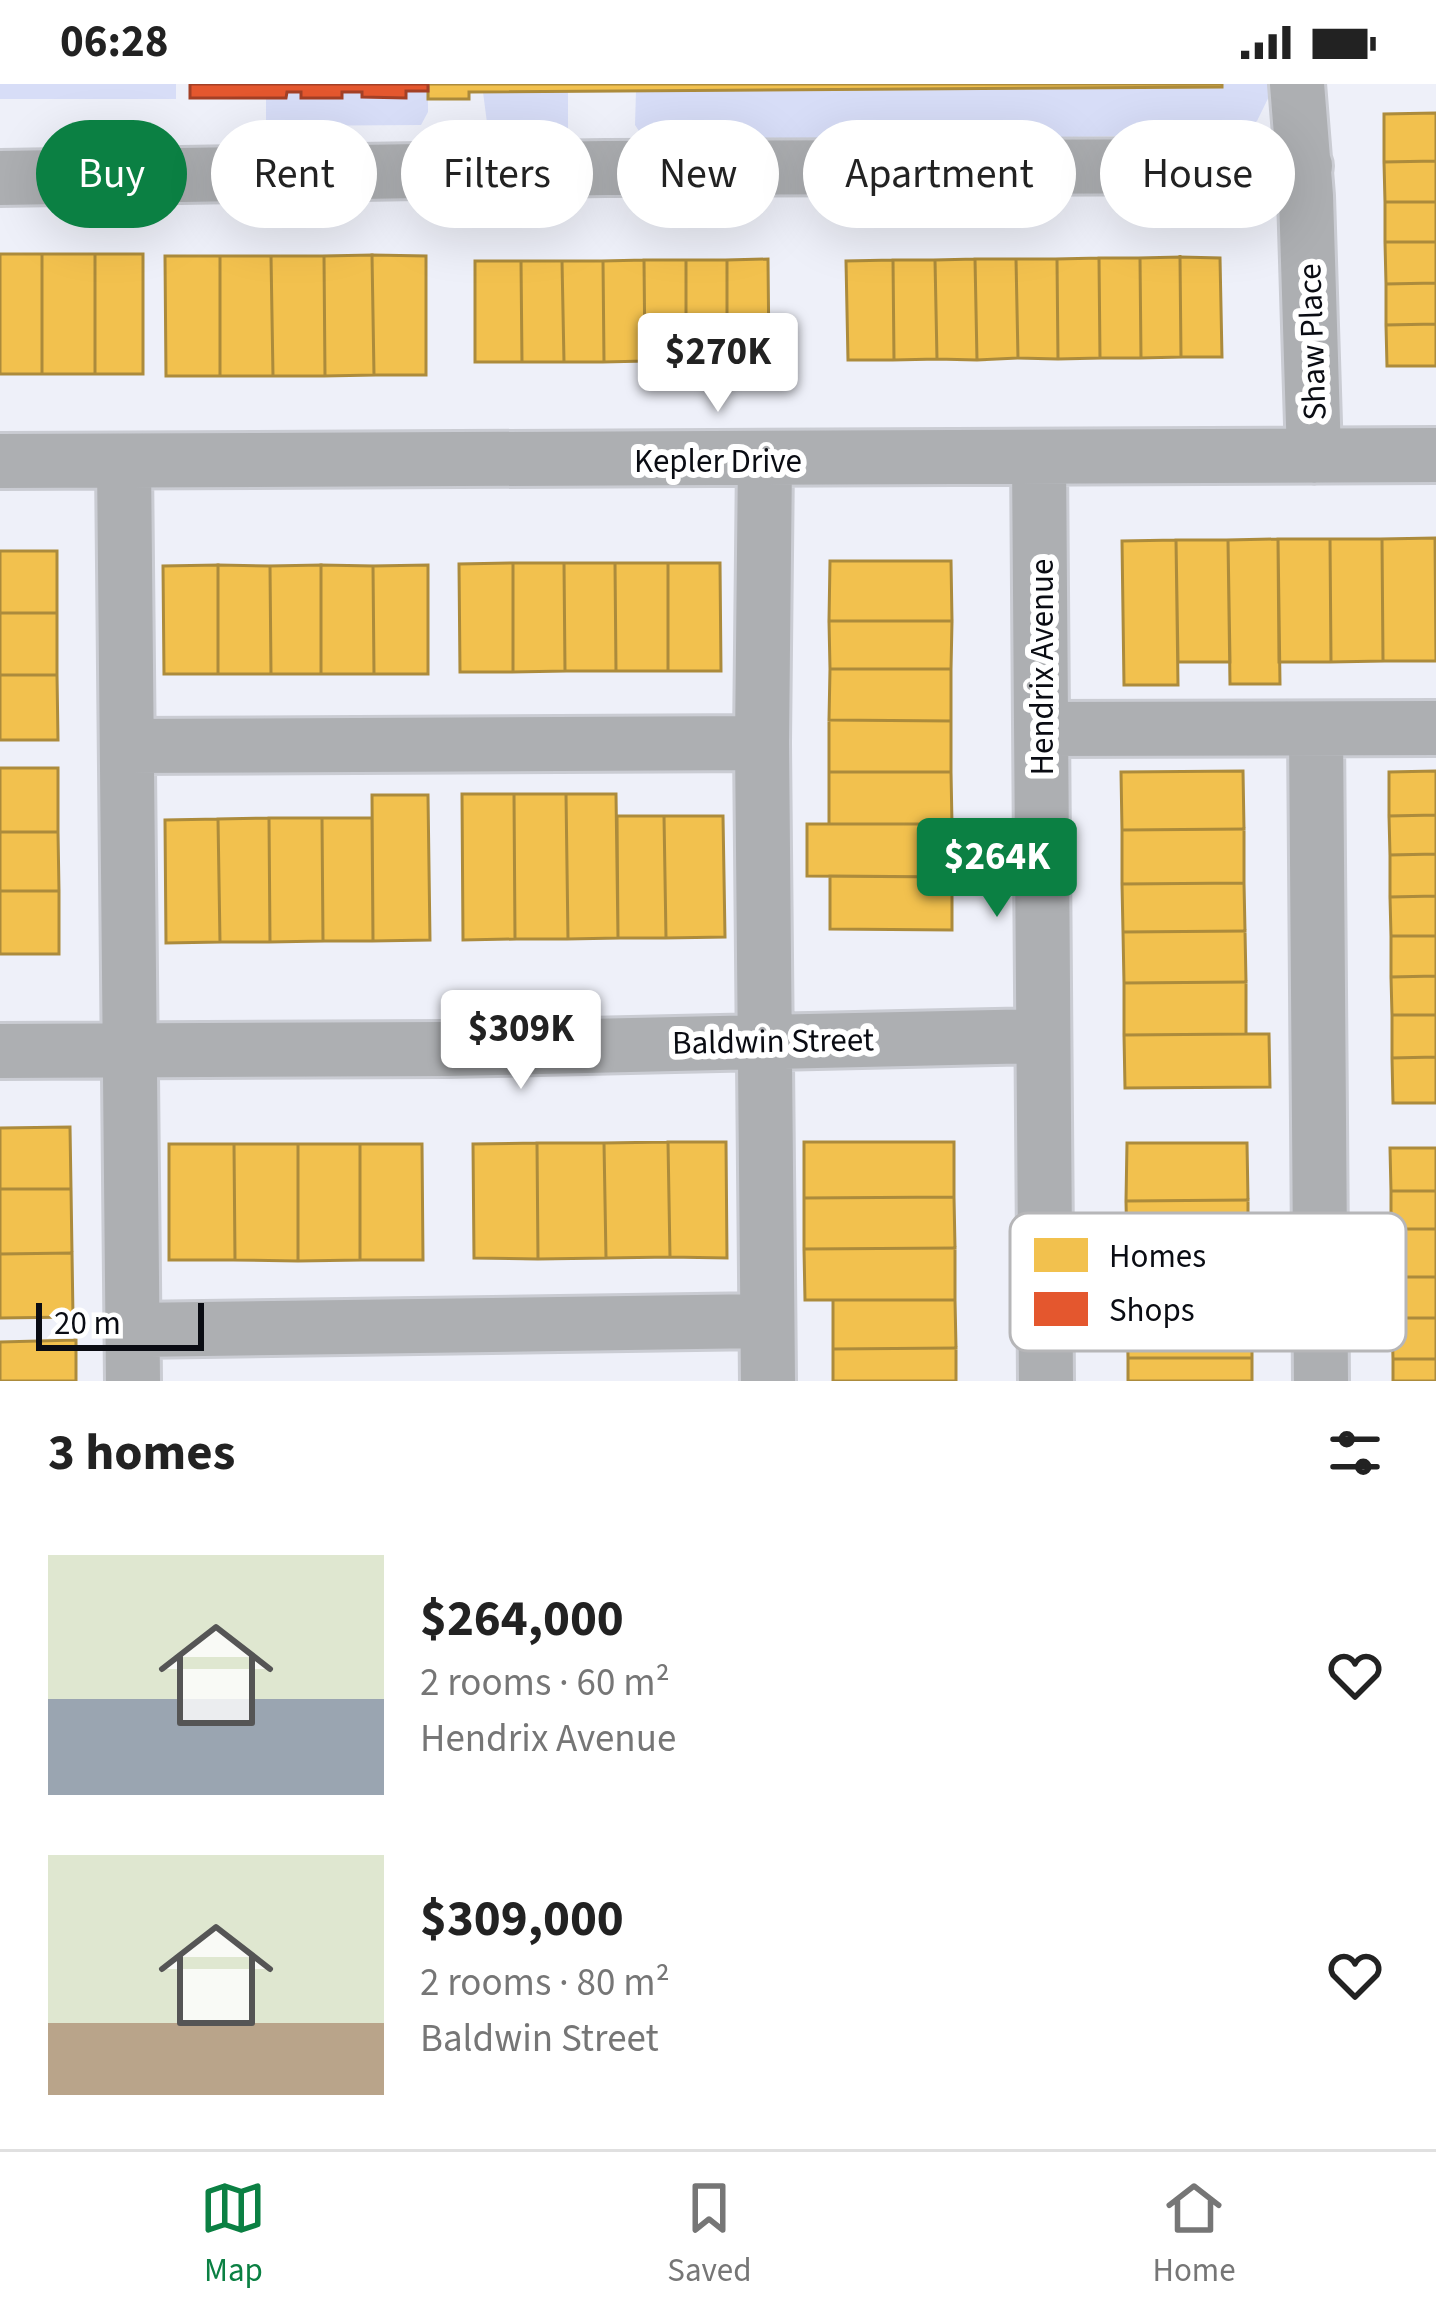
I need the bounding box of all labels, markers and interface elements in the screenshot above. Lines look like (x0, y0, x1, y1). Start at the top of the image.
text: 06:28 (60, 10, 169, 74)
chip: Buy (36, 120, 187, 228)
chip: Rent (211, 120, 377, 228)
chip: Filters (401, 120, 593, 228)
chip: New (617, 120, 779, 228)
chip: Apartment (803, 120, 1076, 228)
chip: House (1100, 120, 1295, 228)
street label: Shaw Place (1286, 263, 1339, 421)
pin: $270K (634, 313, 802, 415)
text: $270K (665, 324, 771, 380)
street label: Kepler Drive (634, 438, 802, 485)
street label: Hendrix Avenue (1019, 559, 1066, 775)
pin: $264K (913, 818, 1081, 920)
text: $264K (944, 829, 1050, 885)
pin: $309K (437, 990, 605, 1092)
text: $309K (468, 1001, 574, 1057)
street label: Baldwin Street (672, 1016, 874, 1067)
legend (1010, 1213, 1406, 1351)
text: Homes (1109, 1233, 1206, 1280)
text: Shops (1109, 1287, 1195, 1334)
scale bar (36, 1297, 204, 1350)
text: 20 m (54, 1300, 121, 1347)
text: 3 homes (48, 1417, 235, 1489)
icon: filters (1322, 1420, 1388, 1486)
text: $264,000 (420, 1583, 624, 1655)
icon: home (144, 1603, 288, 1747)
icon: heart (1322, 1642, 1388, 1708)
text: 2 rooms · 60 m² (420, 1655, 670, 1711)
text: Hendrix Avenue (420, 1711, 676, 1767)
text: $309,000 (420, 1883, 624, 1955)
icon: home (144, 1903, 288, 2047)
icon: heart (1322, 1942, 1388, 2008)
text: 2 rooms · 80 m² (420, 1955, 670, 2011)
text: Baldwin Street (420, 2011, 659, 2067)
tab: Map (200, 2175, 266, 2294)
tab: Saved (667, 2175, 752, 2294)
tab: Home (1152, 2175, 1236, 2294)

